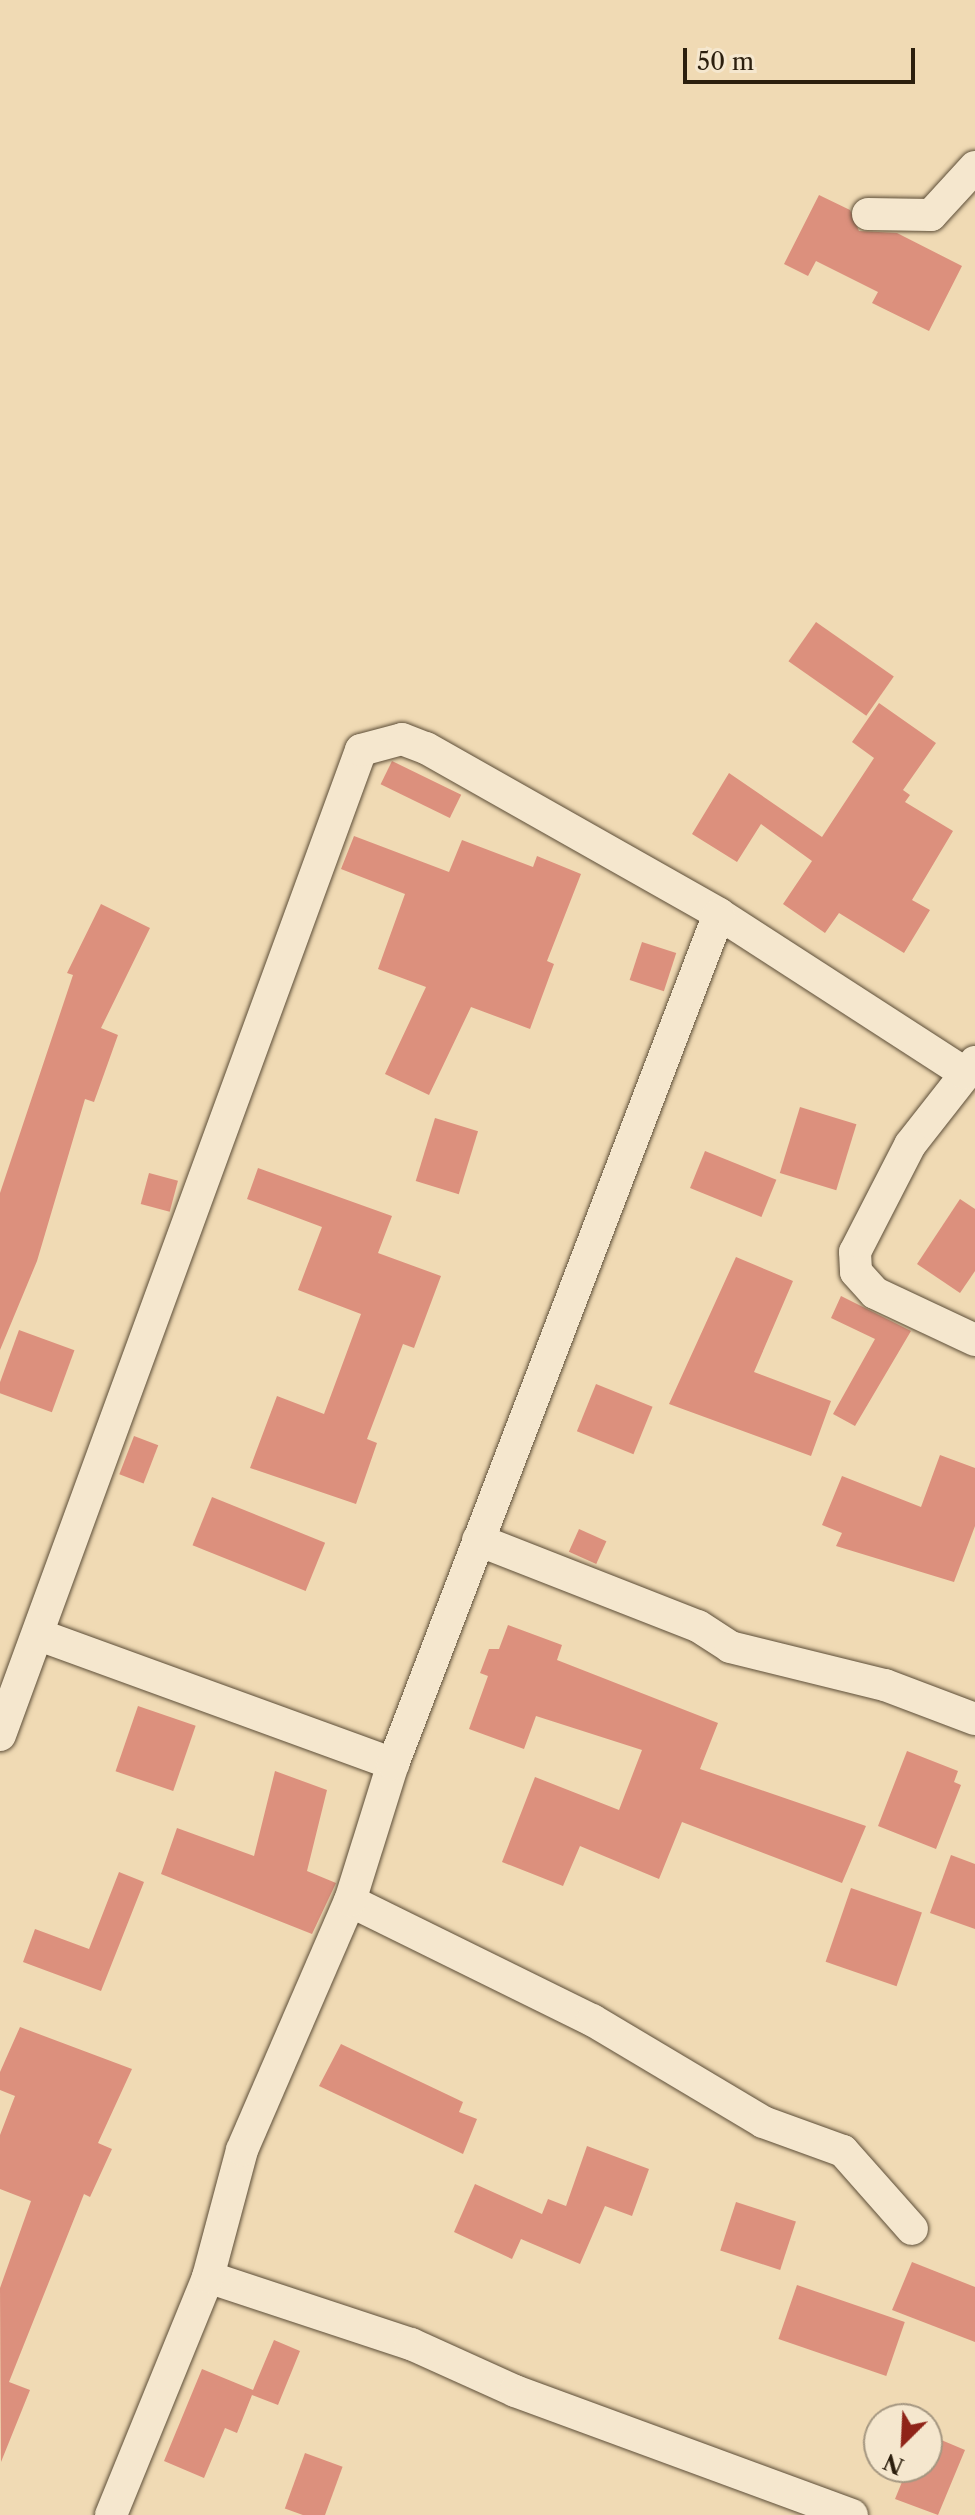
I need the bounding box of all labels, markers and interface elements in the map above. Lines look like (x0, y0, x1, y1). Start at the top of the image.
scale bar (687, 32, 919, 82)
text: 50 m (697, 47, 754, 76)
north arrow (863, 2403, 943, 2483)
text: N (880, 2447, 908, 2480)

